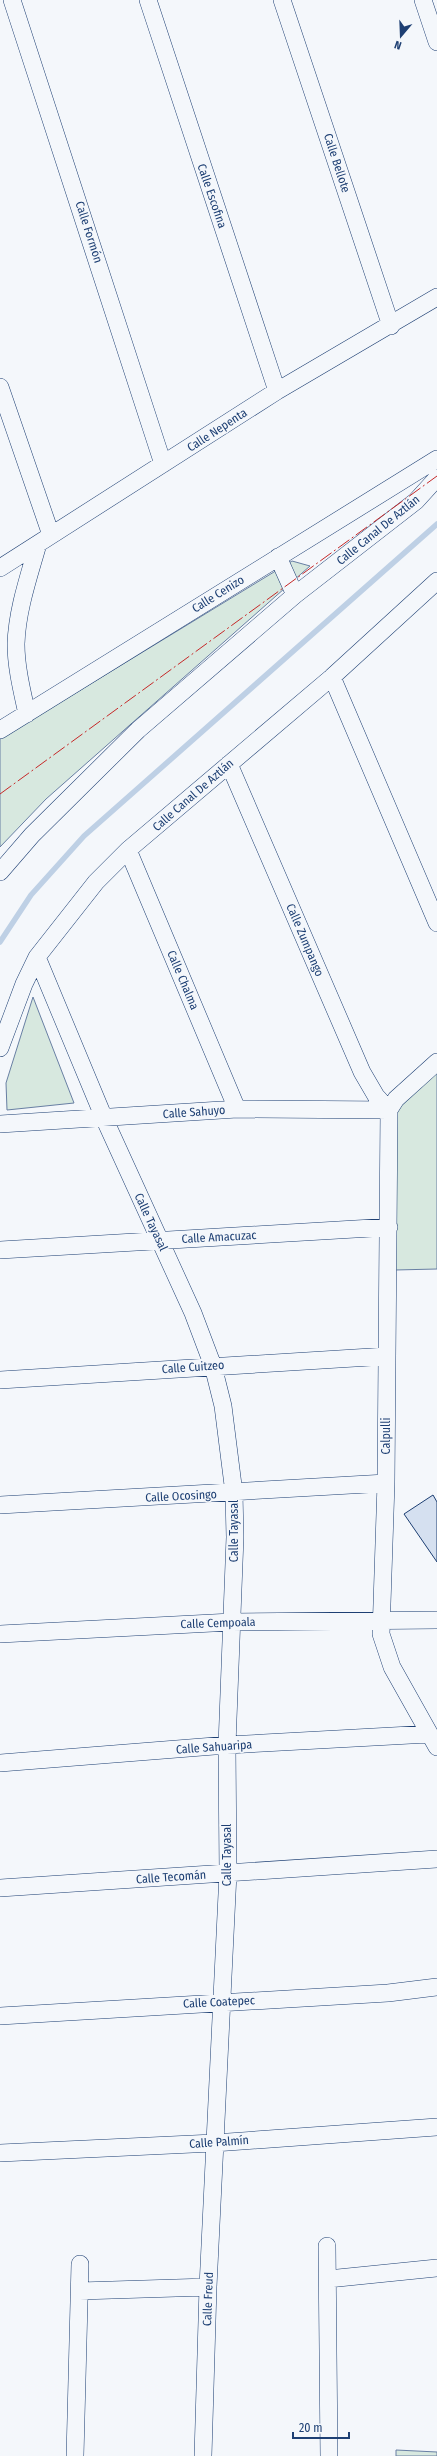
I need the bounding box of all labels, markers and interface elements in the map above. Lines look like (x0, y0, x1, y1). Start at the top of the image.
north arrow (381, 16, 421, 56)
text: N (393, 38, 403, 52)
street label: Calle Bellote (321, 132, 353, 194)
street label: Calle Escofina (194, 162, 230, 230)
street label: Calle Formón (72, 199, 106, 265)
street label: Calle Nepenta (185, 405, 250, 454)
street label: Calle Canal De Aztlán (334, 492, 422, 568)
street label: Calle Cenizo (189, 572, 247, 616)
street label: Calle Canal De Aztlán (150, 756, 236, 834)
street label: Calle Zumpango (283, 901, 327, 979)
street label: Calle Chalma (164, 948, 202, 1012)
street label: Calle Sahuyo (162, 1103, 226, 1121)
street label: Calle Tayasal (131, 1191, 171, 1253)
street label: Calle Amacuzac (181, 1228, 257, 1246)
street label: Calle Cuitzeo (161, 1358, 225, 1376)
street label: Calpulli (379, 1418, 393, 1454)
street label: Calle Ocosingo (145, 1487, 217, 1505)
street label: Calle Tayasal (227, 1500, 241, 1562)
street label: Calle Cempoala (180, 1615, 256, 1631)
street label: Calle Sahuaripa (175, 1737, 253, 1757)
street label: Calle Tayasal (220, 1824, 234, 1886)
street label: Calle Tecomán (135, 1868, 207, 1886)
street label: Calle Coatepec (183, 1993, 255, 2011)
street label: Calle Palmín (189, 2133, 249, 2151)
street label: Calle Freud (200, 2272, 216, 2326)
scale bar (293, 2414, 349, 2440)
text: 20 m (299, 2421, 323, 2435)

